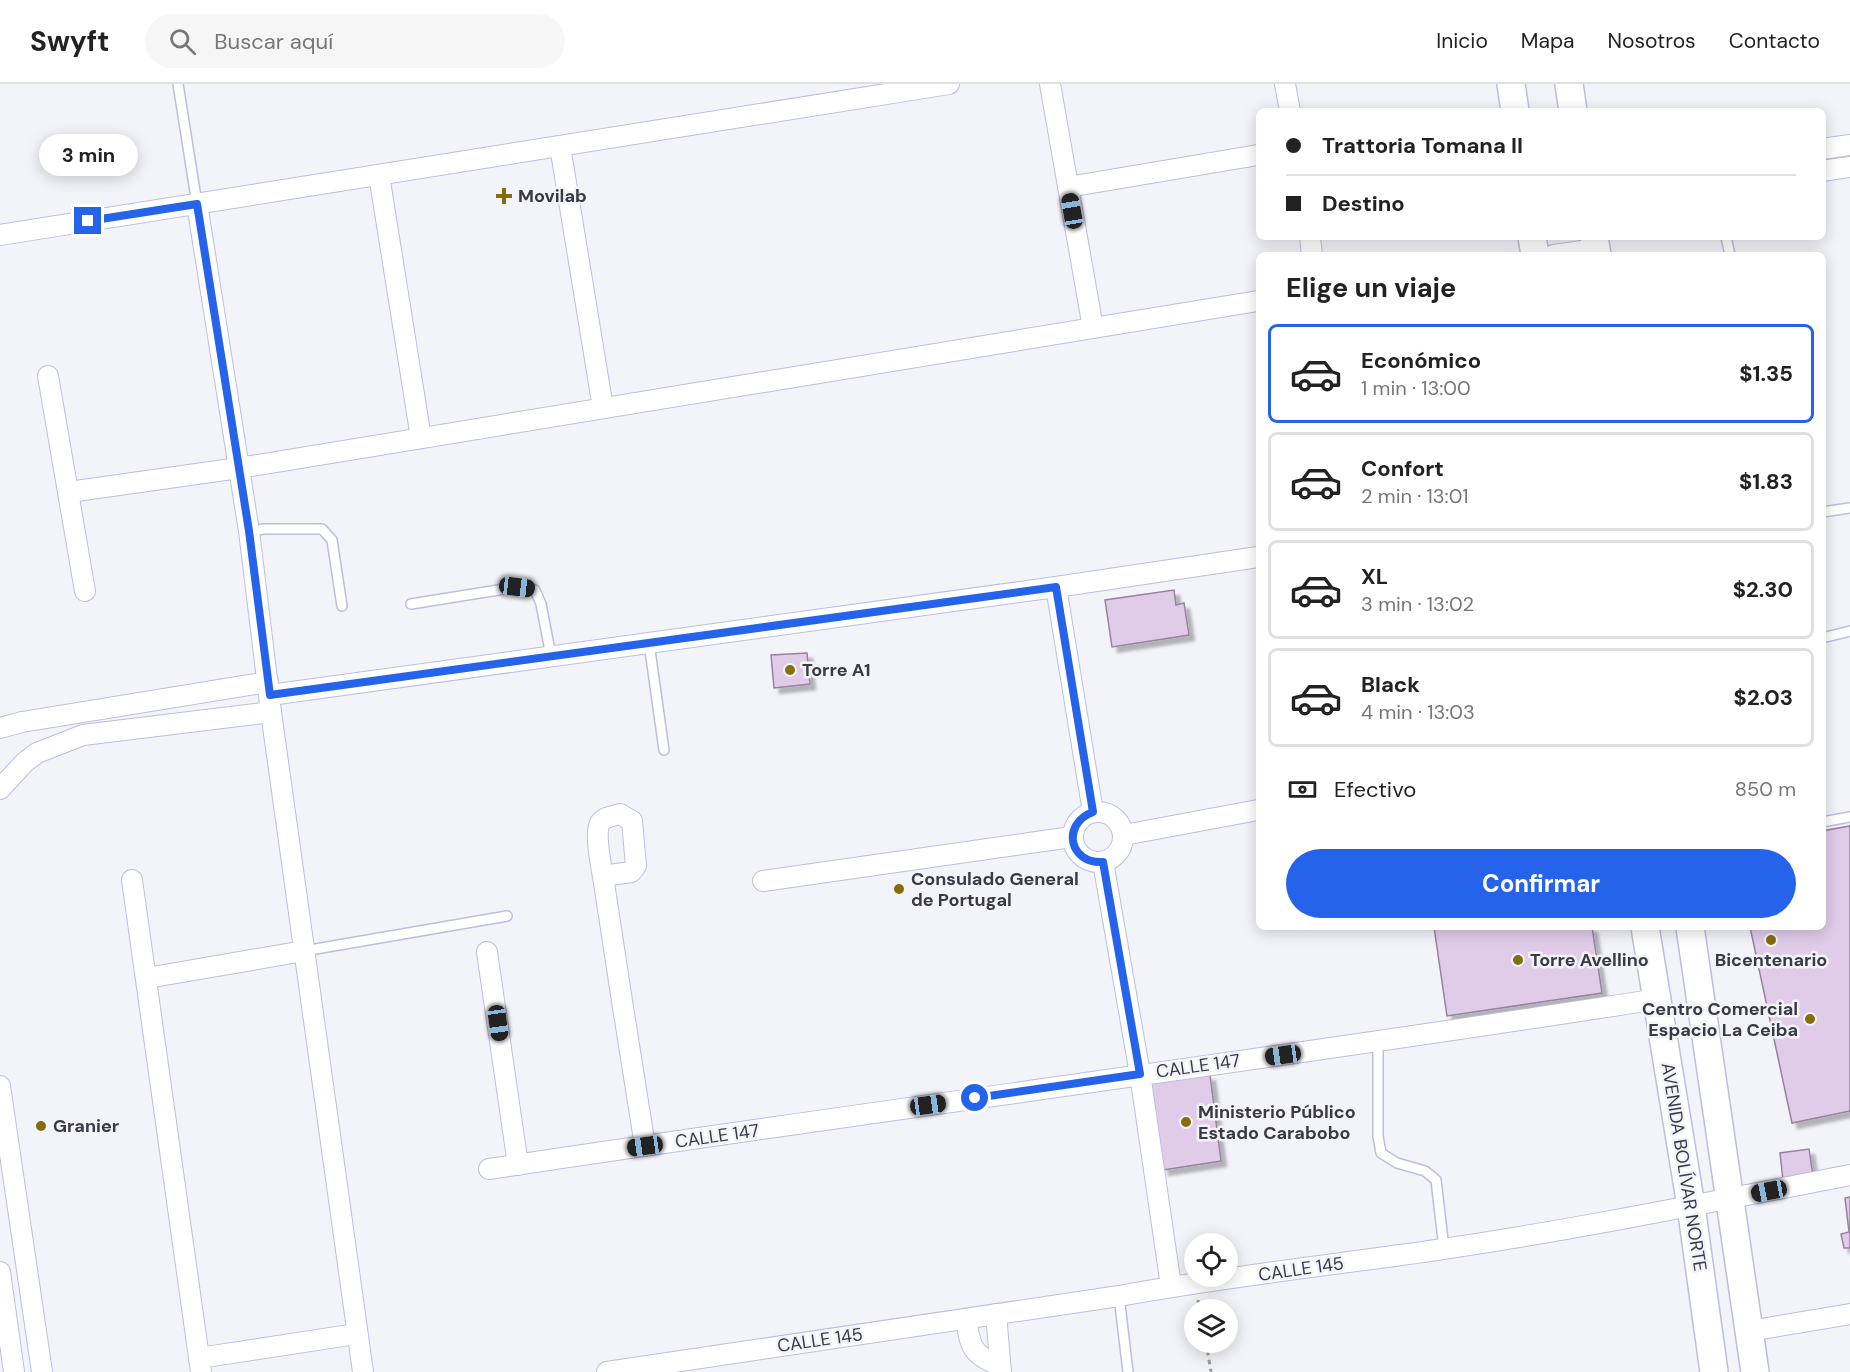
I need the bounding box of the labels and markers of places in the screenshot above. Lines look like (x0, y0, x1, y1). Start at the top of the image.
place label: Movilab (518, 184, 587, 208)
marker: Movilab (495, 187, 513, 205)
place label: Torre A1 (802, 658, 871, 682)
marker: Torre A1 (783, 663, 797, 677)
place label: Consulado General de Portugal (911, 867, 1079, 912)
marker: Consulado General de Portugal (892, 882, 906, 896)
marker: Bicentenario (1764, 933, 1778, 947)
place label: Torre Avellino (1530, 948, 1649, 972)
place label: Bicentenario (1715, 948, 1827, 972)
marker: Torre Avellino (1511, 953, 1525, 967)
place label: Centro Comercial Espacio La Ceiba (1642, 997, 1798, 1042)
marker: Centro Comercial Espacio La Ceiba (1803, 1012, 1817, 1026)
place label: Ministerio Público Estado Carabobo (1198, 1100, 1356, 1145)
place label: Granier (53, 1114, 119, 1138)
marker: Ministerio Público Estado Carabobo (1179, 1115, 1193, 1129)
marker: Granier (34, 1119, 48, 1133)

